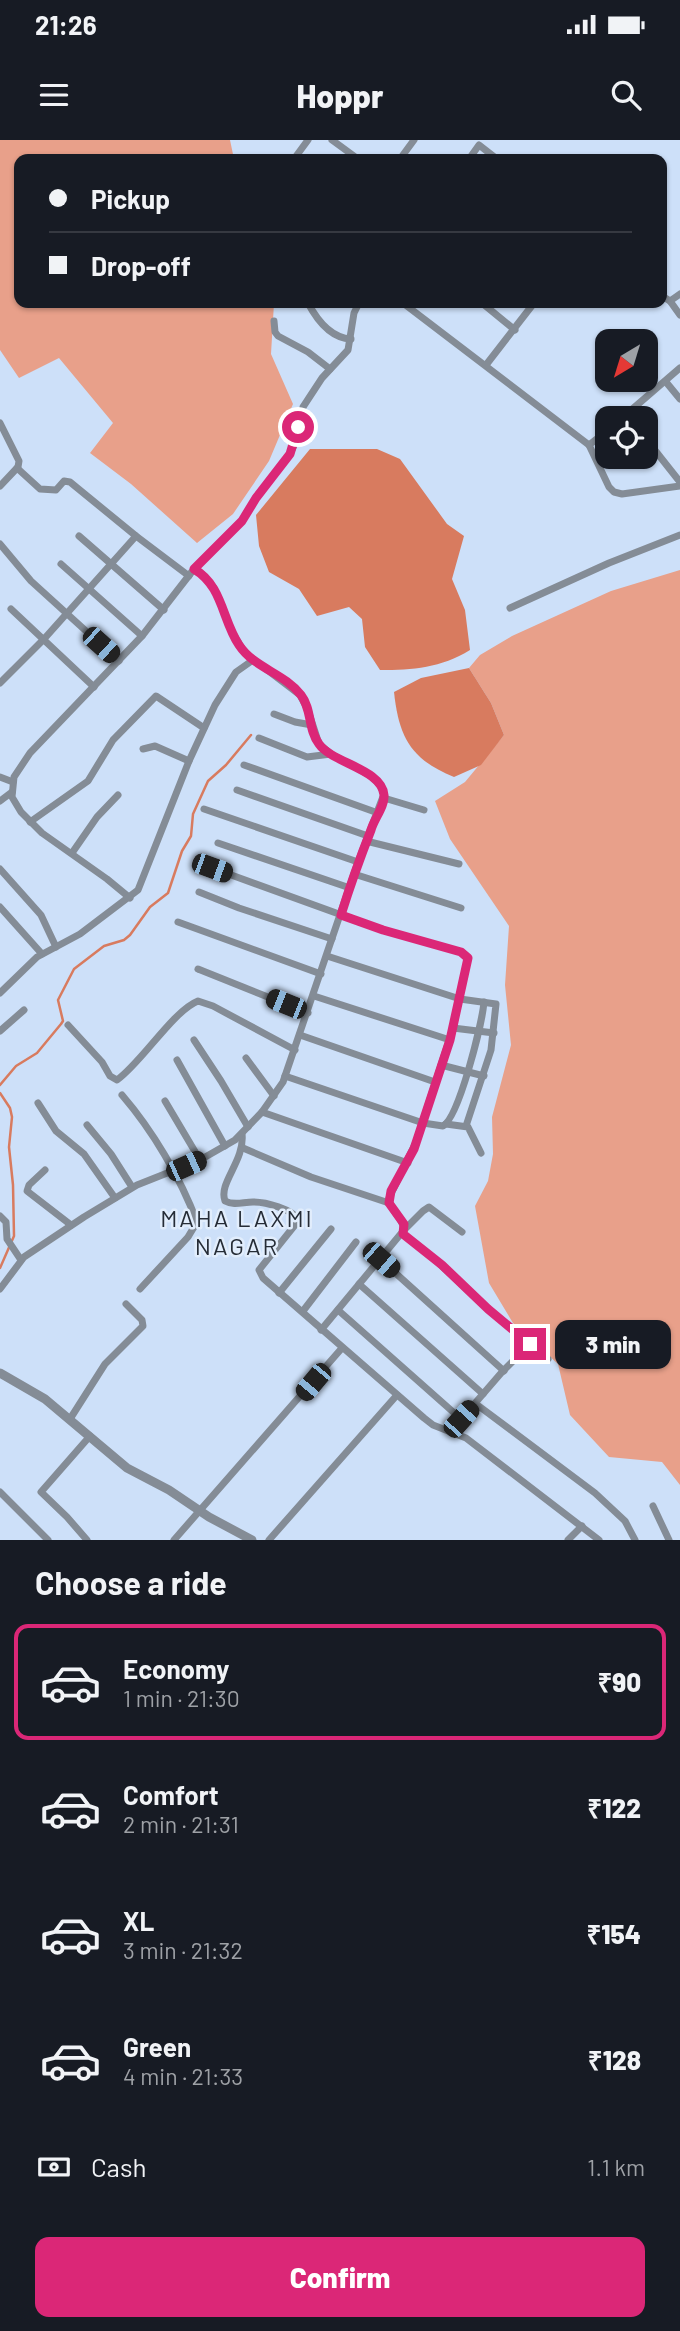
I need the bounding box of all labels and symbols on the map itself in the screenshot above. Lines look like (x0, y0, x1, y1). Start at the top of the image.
north arrow (595, 329, 658, 392)
route start (282, 411, 314, 443)
car (79, 623, 124, 667)
car (189, 851, 236, 885)
car (263, 986, 310, 1022)
car (163, 1148, 210, 1184)
district label: MAHA LAXMI NAGAR (160, 1203, 314, 1260)
car (359, 1238, 404, 1282)
callout: 3 min (554, 1320, 670, 1368)
route end (514, 1328, 546, 1360)
car (292, 1359, 335, 1405)
car (440, 1396, 483, 1442)

